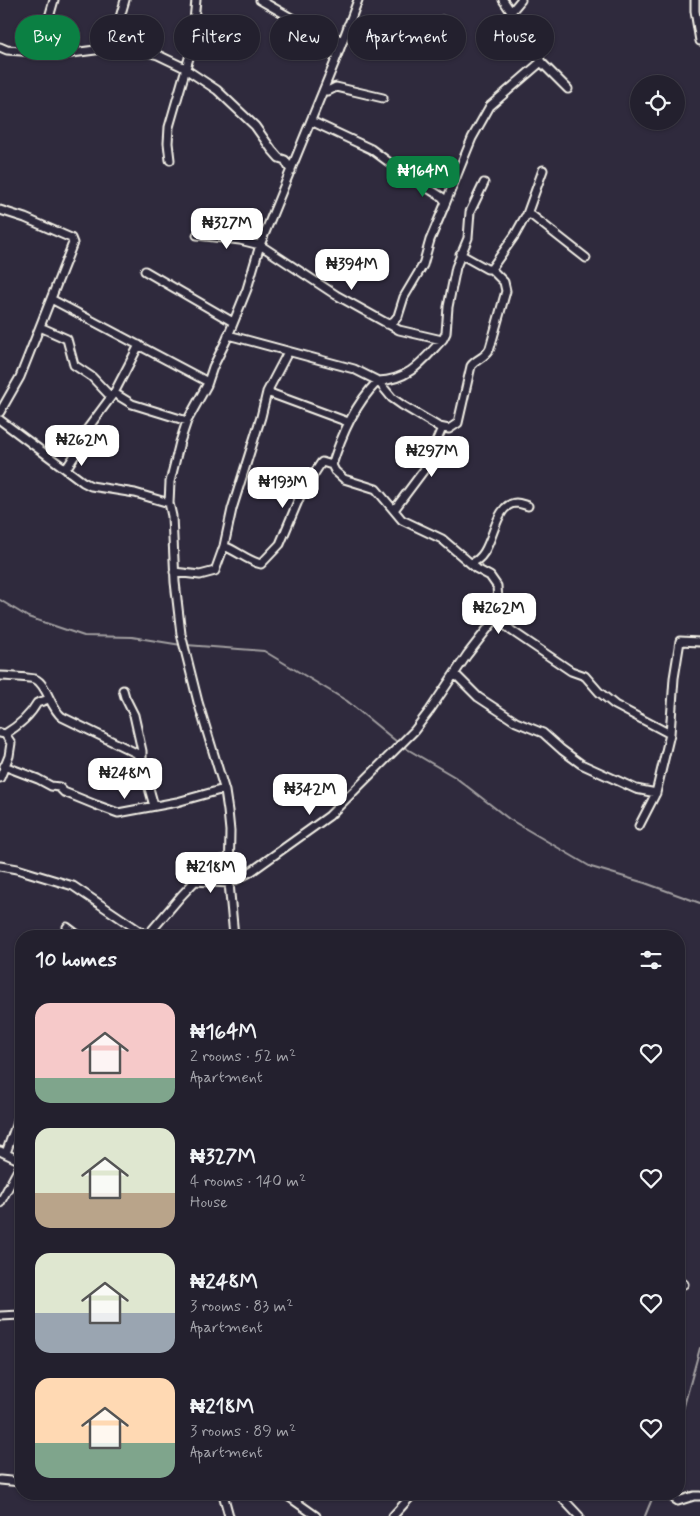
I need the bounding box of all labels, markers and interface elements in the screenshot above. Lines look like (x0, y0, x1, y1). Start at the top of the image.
chip: Buy (15, 15, 80, 60)
chip: Rent (90, 15, 164, 60)
chip: Filters (174, 15, 260, 60)
chip: New (270, 15, 338, 60)
chip: Apartment (348, 15, 466, 60)
chip: House (476, 15, 554, 60)
map controls (630, 75, 685, 130)
button: locate (630, 75, 685, 130)
pin: ₦164M (388, 156, 458, 198)
text: ₦164M (397, 161, 449, 182)
pin: ₦327M (192, 208, 262, 250)
text: ₦327M (202, 213, 252, 234)
pin: ₦394M (317, 248, 387, 291)
text: ₦394M (326, 254, 378, 275)
pin: ₦262M (47, 424, 117, 467)
text: ₦262M (56, 430, 108, 451)
pin: ₦297M (397, 436, 467, 478)
text: ₦297M (406, 441, 458, 462)
pin: ₦193M (248, 466, 318, 509)
text: ₦193M (259, 472, 307, 493)
pin: ₦262M (464, 592, 534, 635)
text: ₦262M (473, 598, 525, 619)
pin: ₦248M (90, 758, 160, 800)
text: ₦248M (99, 763, 151, 784)
pin: ₦342M (275, 774, 345, 816)
text: ₦342M (284, 779, 336, 800)
pin: ₦218M (176, 852, 246, 894)
text: ₦218M (187, 857, 235, 878)
text: 10 homes (35, 946, 117, 974)
icon: filters (637, 946, 665, 974)
text: ₦164M (190, 1018, 257, 1046)
icon: home (75, 1023, 135, 1083)
icon: heart (637, 1039, 665, 1067)
text: 2 rooms · 52 m² (190, 1046, 296, 1067)
text: Apartment (190, 1067, 263, 1088)
text: ₦327M (190, 1143, 256, 1171)
icon: home (75, 1148, 135, 1208)
icon: heart (637, 1164, 665, 1192)
text: 4 rooms · 140 m² (190, 1171, 306, 1192)
text: House (190, 1192, 228, 1213)
text: ₦248M (190, 1268, 258, 1296)
icon: home (75, 1273, 135, 1333)
icon: heart (637, 1289, 665, 1317)
text: 3 rooms · 83 m² (190, 1296, 293, 1317)
text: Apartment (190, 1317, 263, 1338)
text: ₦218M (190, 1393, 254, 1421)
icon: home (75, 1398, 135, 1458)
icon: heart (637, 1414, 665, 1442)
text: 3 rooms · 89 m² (190, 1421, 296, 1442)
text: Apartment (190, 1442, 263, 1463)

